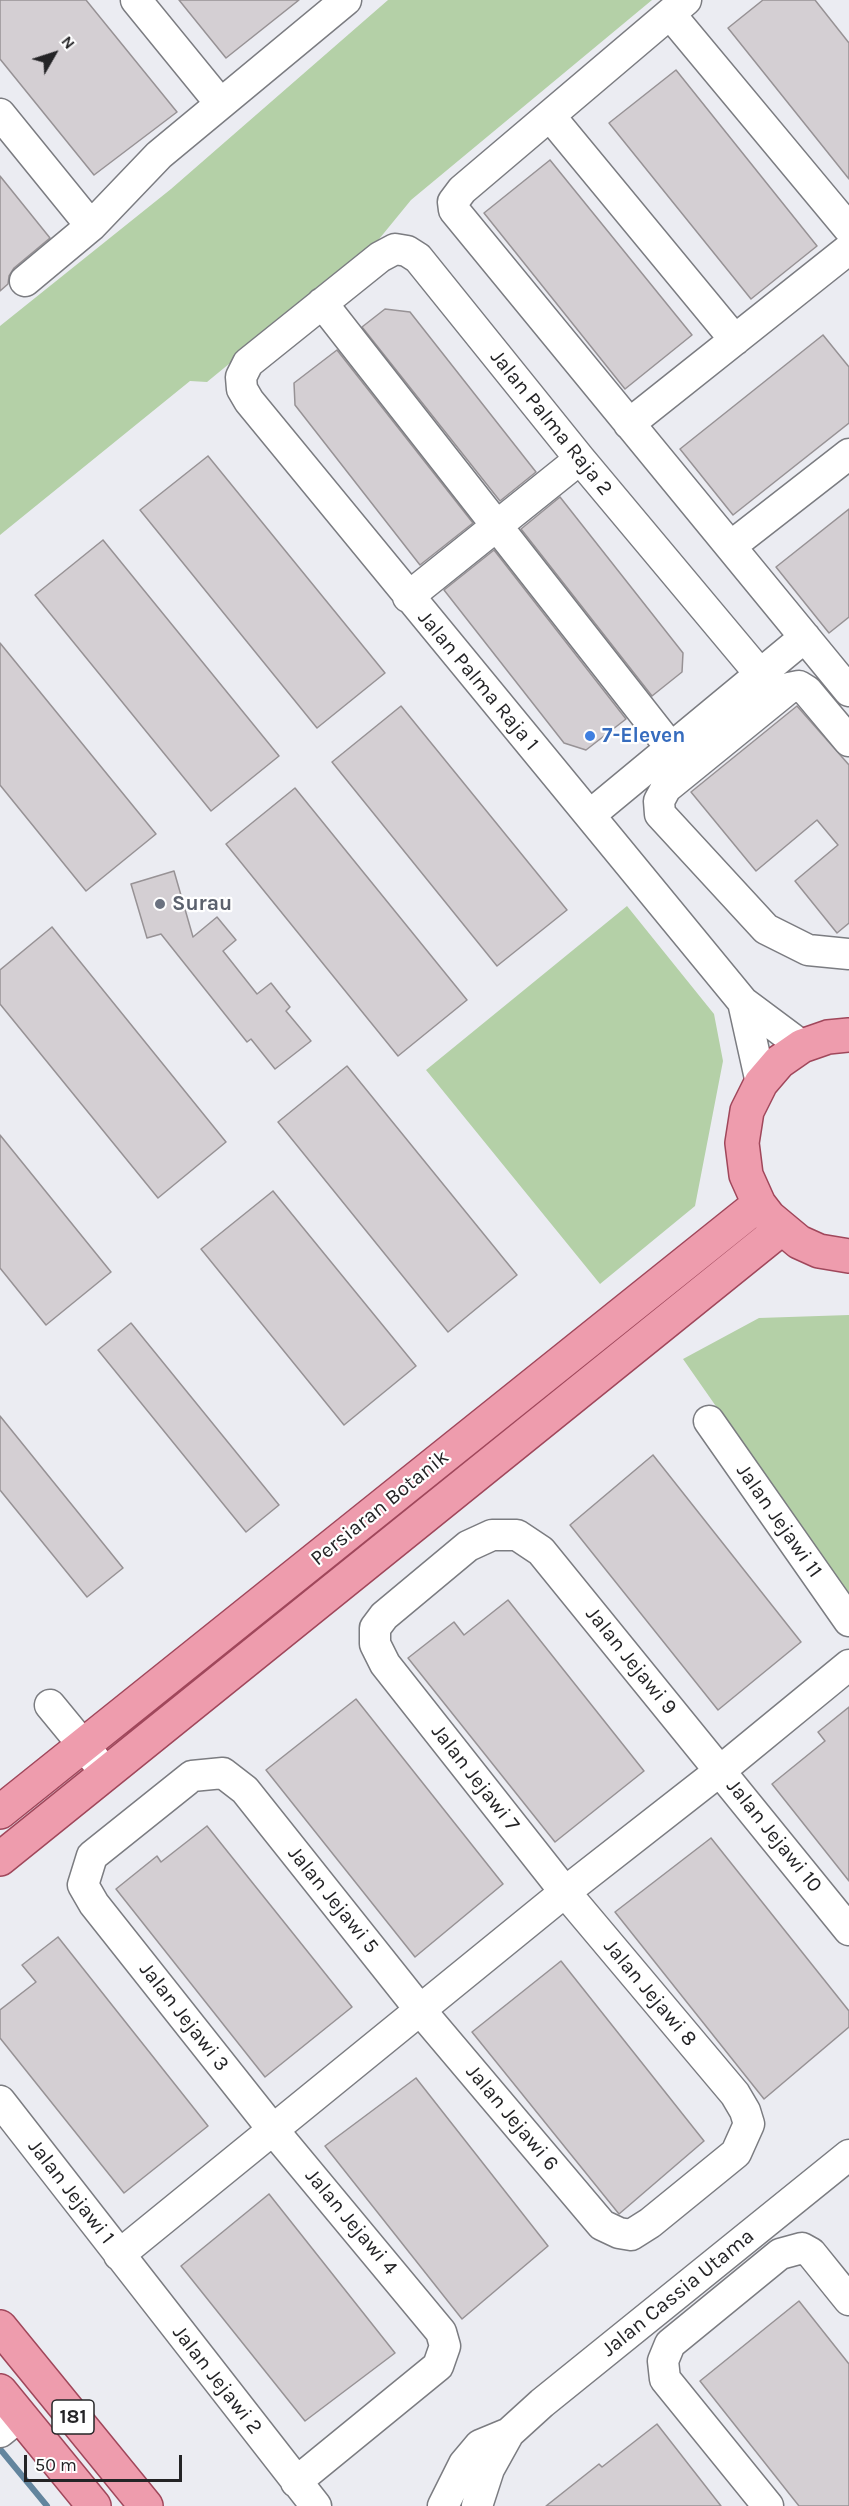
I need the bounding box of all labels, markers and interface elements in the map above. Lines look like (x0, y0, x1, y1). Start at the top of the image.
north arrow (24, 24, 84, 84)
text: N (57, 32, 79, 53)
street label: Jalan Palma Raja 2 (485, 345, 617, 501)
street label: Jalan Palma Raja 1 (412, 606, 544, 756)
place label: 7-Eleven (602, 723, 685, 749)
marker: 7-Eleven (583, 729, 597, 743)
place label: Surau (172, 891, 232, 917)
marker: Surau (153, 897, 167, 911)
street label: Persiaran Botanik (306, 1445, 454, 1571)
street label: Jalan Jejawi 11 (731, 1459, 827, 1583)
street label: Jalan Jejawi 9 (580, 1602, 682, 1720)
street label: Jalan Jejawi 7 (425, 1719, 525, 1837)
street label: Jalan Jejawi 10 (721, 1774, 827, 1898)
street label: Jalan Jejawi 5 (282, 1841, 384, 1959)
street label: Jalan Jejawi 8 (598, 1934, 702, 2052)
street label: Jalan Jejawi 3 (134, 1957, 234, 2077)
street label: Jalan Jejawi 6 (460, 2060, 564, 2176)
street label: Jalan Jejawi 1 (22, 2135, 120, 2249)
street label: Jalan Jejawi 4 (299, 2164, 403, 2280)
street label: Jalan Cassia Utama (597, 2224, 759, 2362)
street label: Jalan Jejawi 2 (167, 2321, 267, 2439)
road number: 181 (52, 2400, 94, 2434)
scale bar (27, 2443, 184, 2481)
text: 50 m (35, 2454, 77, 2476)

